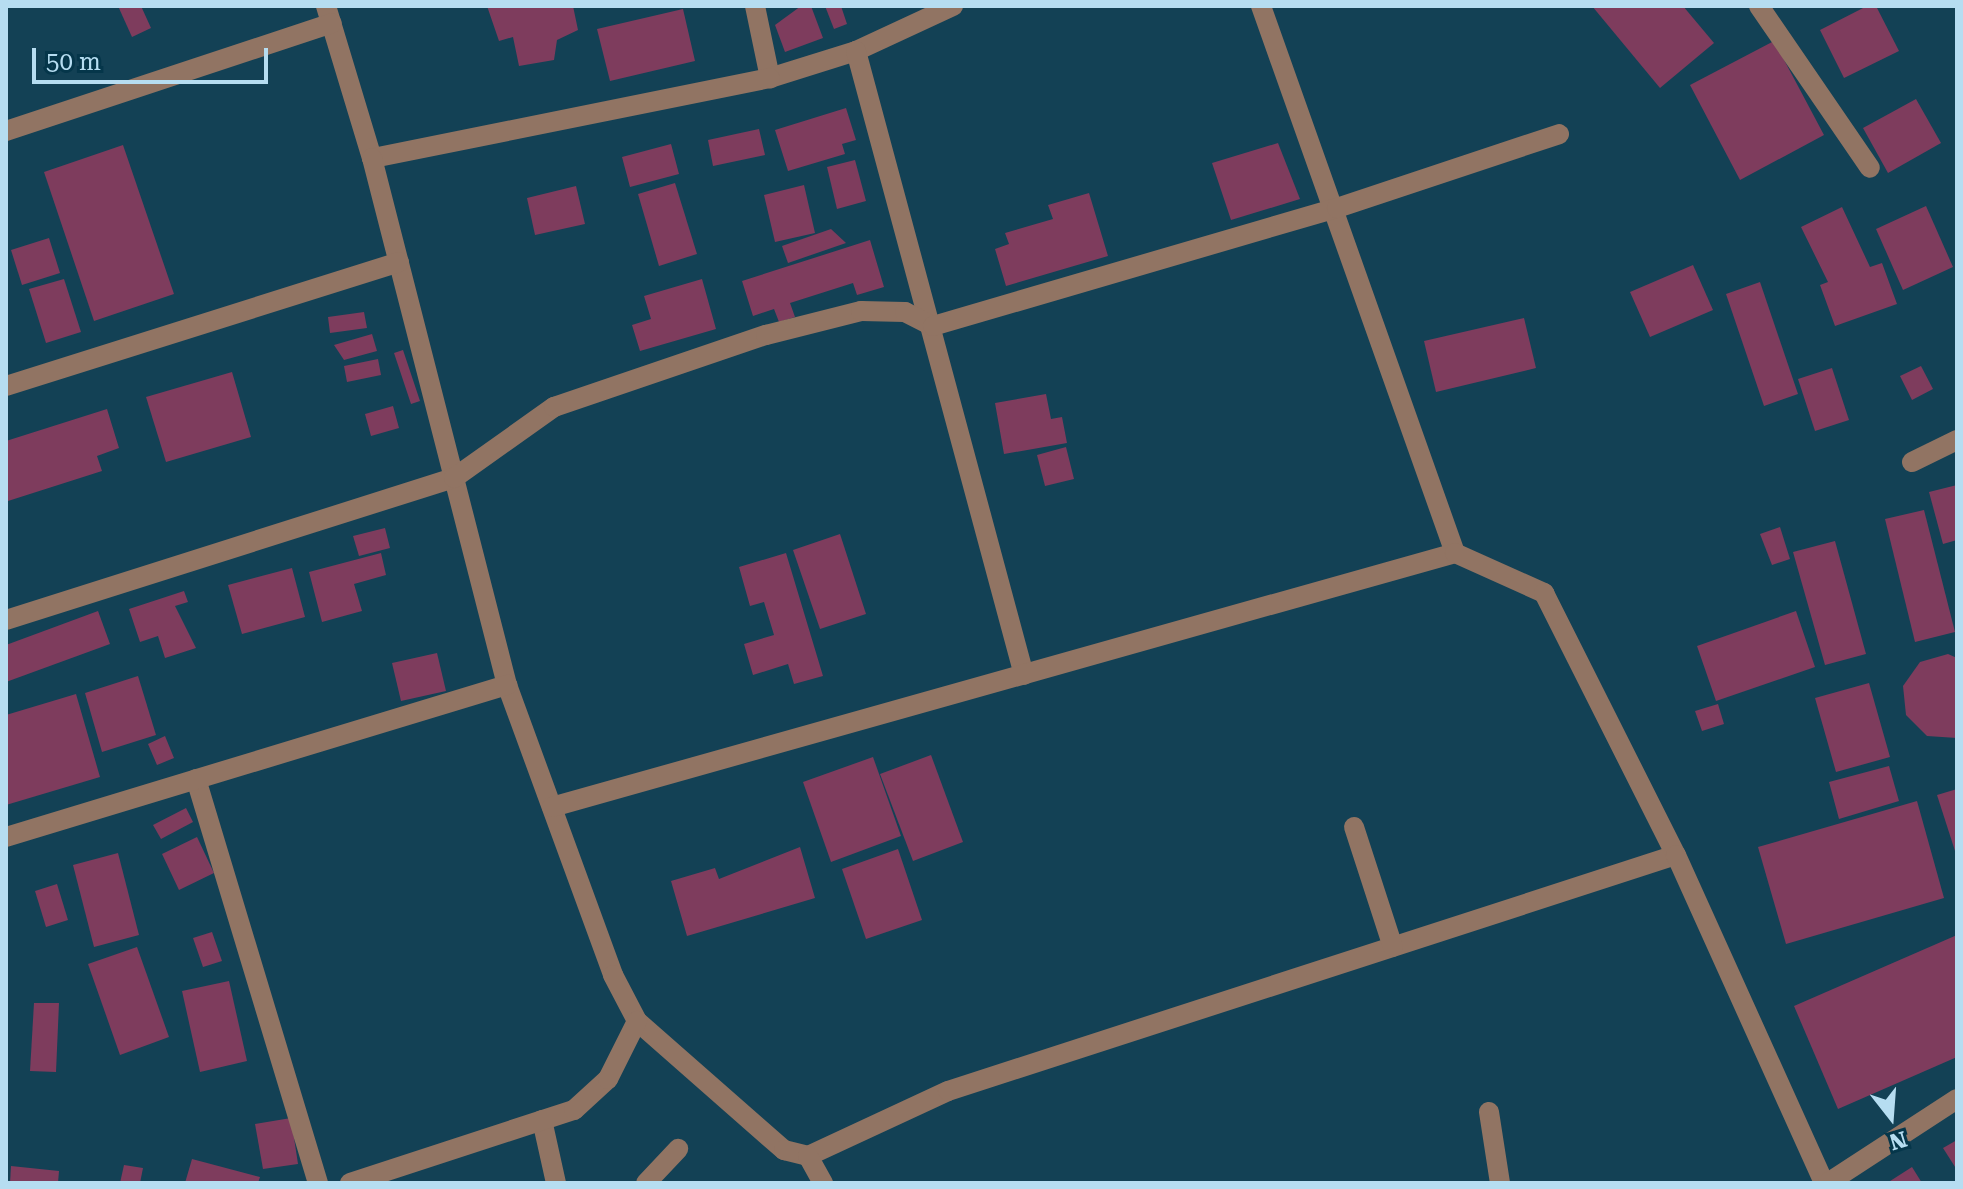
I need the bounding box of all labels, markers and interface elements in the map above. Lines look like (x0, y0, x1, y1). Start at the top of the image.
scale bar (36, 32, 272, 82)
text: 50 m (46, 48, 101, 76)
north arrow (1851, 1077, 1931, 1157)
text: N (1886, 1126, 1910, 1155)

